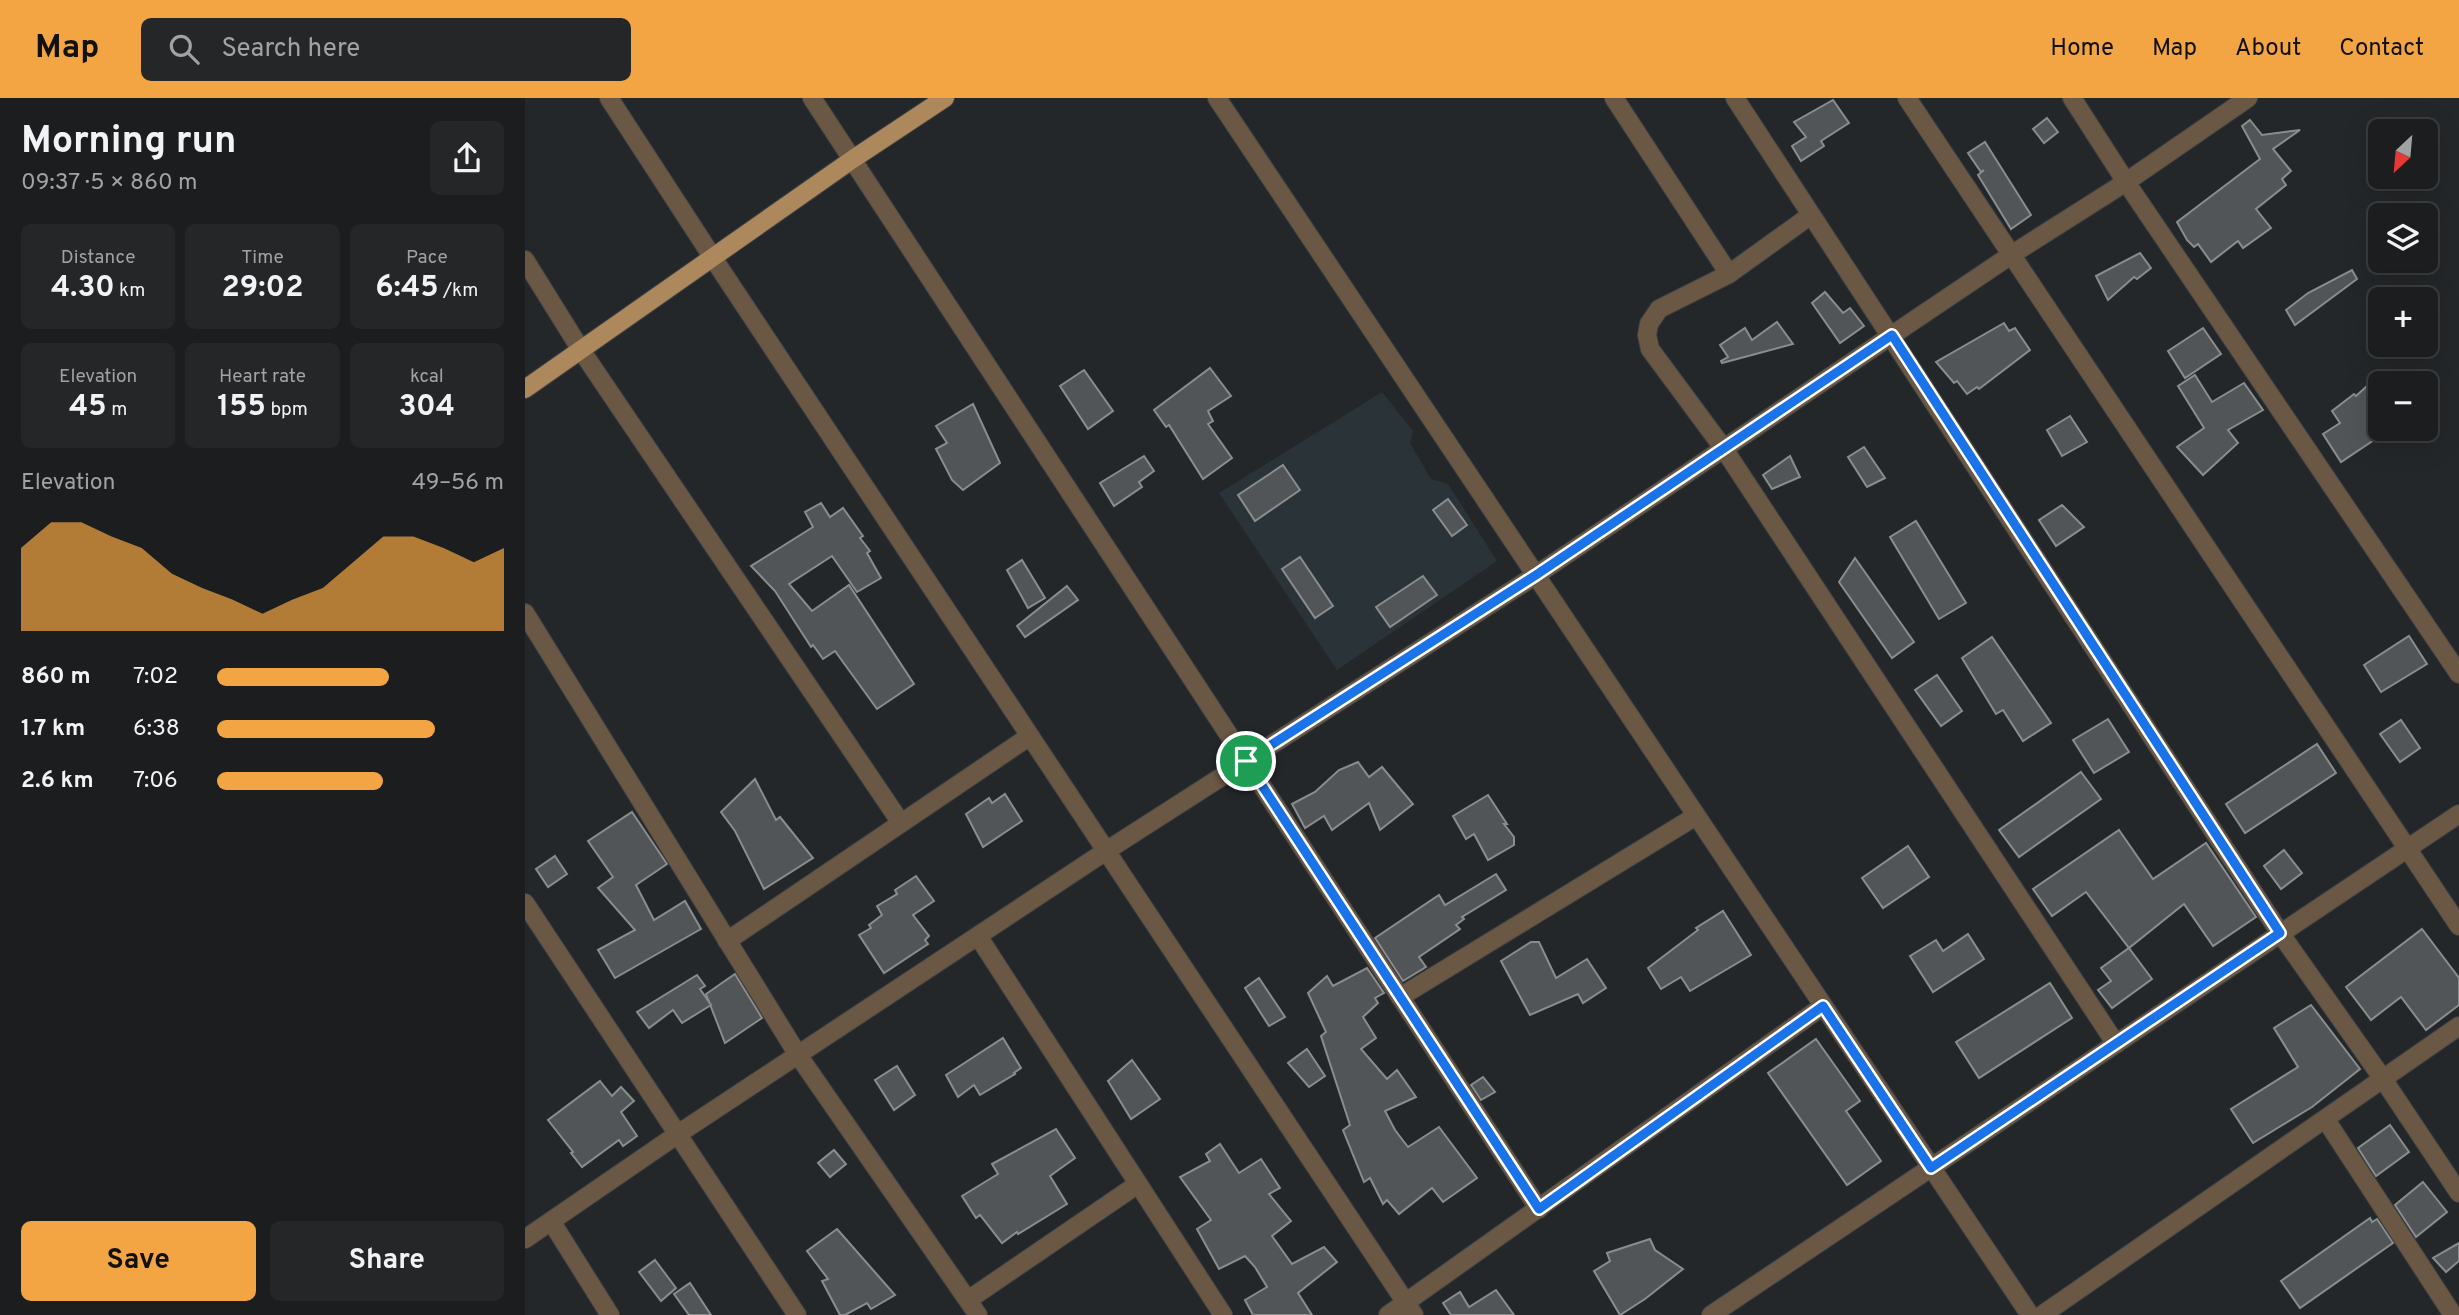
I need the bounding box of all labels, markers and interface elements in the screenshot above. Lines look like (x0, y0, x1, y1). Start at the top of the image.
search box (141, 18, 631, 81)
text: Map (35, 28, 99, 70)
icon: search (165, 30, 203, 68)
text: Search here (221, 33, 360, 66)
text: Home (2050, 34, 2114, 64)
text: Map (2152, 34, 2197, 64)
text: About (2235, 34, 2301, 64)
text: Contact (2339, 34, 2424, 64)
text: Morning run (21, 118, 237, 167)
north arrow (2368, 119, 2438, 189)
map controls (2368, 119, 2438, 441)
button: share (430, 121, 504, 195)
text: 09:37 · 5 × 860 m (21, 169, 198, 198)
button: layers (2368, 203, 2438, 273)
text: Distance (61, 246, 135, 270)
text: Time (241, 246, 284, 270)
text: Pace (406, 246, 448, 270)
text: 4.30 (51, 270, 115, 307)
text: 29:02 (221, 270, 304, 307)
text: 6:45 (375, 270, 439, 307)
text: km (115, 279, 145, 303)
text: /km (439, 279, 478, 303)
button: + (2368, 287, 2438, 357)
text: Elevation (59, 365, 137, 389)
text: Heart rate (219, 365, 306, 389)
text: kcal (410, 365, 444, 389)
button: − (2368, 371, 2438, 441)
text: 45 (69, 389, 107, 426)
text: 155 (217, 389, 266, 426)
text: 304 (399, 389, 455, 426)
text: m (107, 398, 127, 422)
text: bpm (266, 398, 308, 422)
text: Elevation (21, 469, 116, 498)
text: 49–56 m (412, 469, 504, 498)
text: 860 m (21, 663, 91, 692)
text: 7:02 (133, 663, 178, 692)
text: 1.7 km (21, 715, 85, 744)
text: 6:38 (133, 715, 180, 744)
pin (1216, 731, 1276, 791)
icon: arrive (1227, 742, 1265, 780)
text: 2.6 km (21, 767, 94, 796)
text: 7:06 (133, 767, 178, 796)
button: Save (21, 1221, 256, 1301)
button: Share (270, 1221, 504, 1301)

